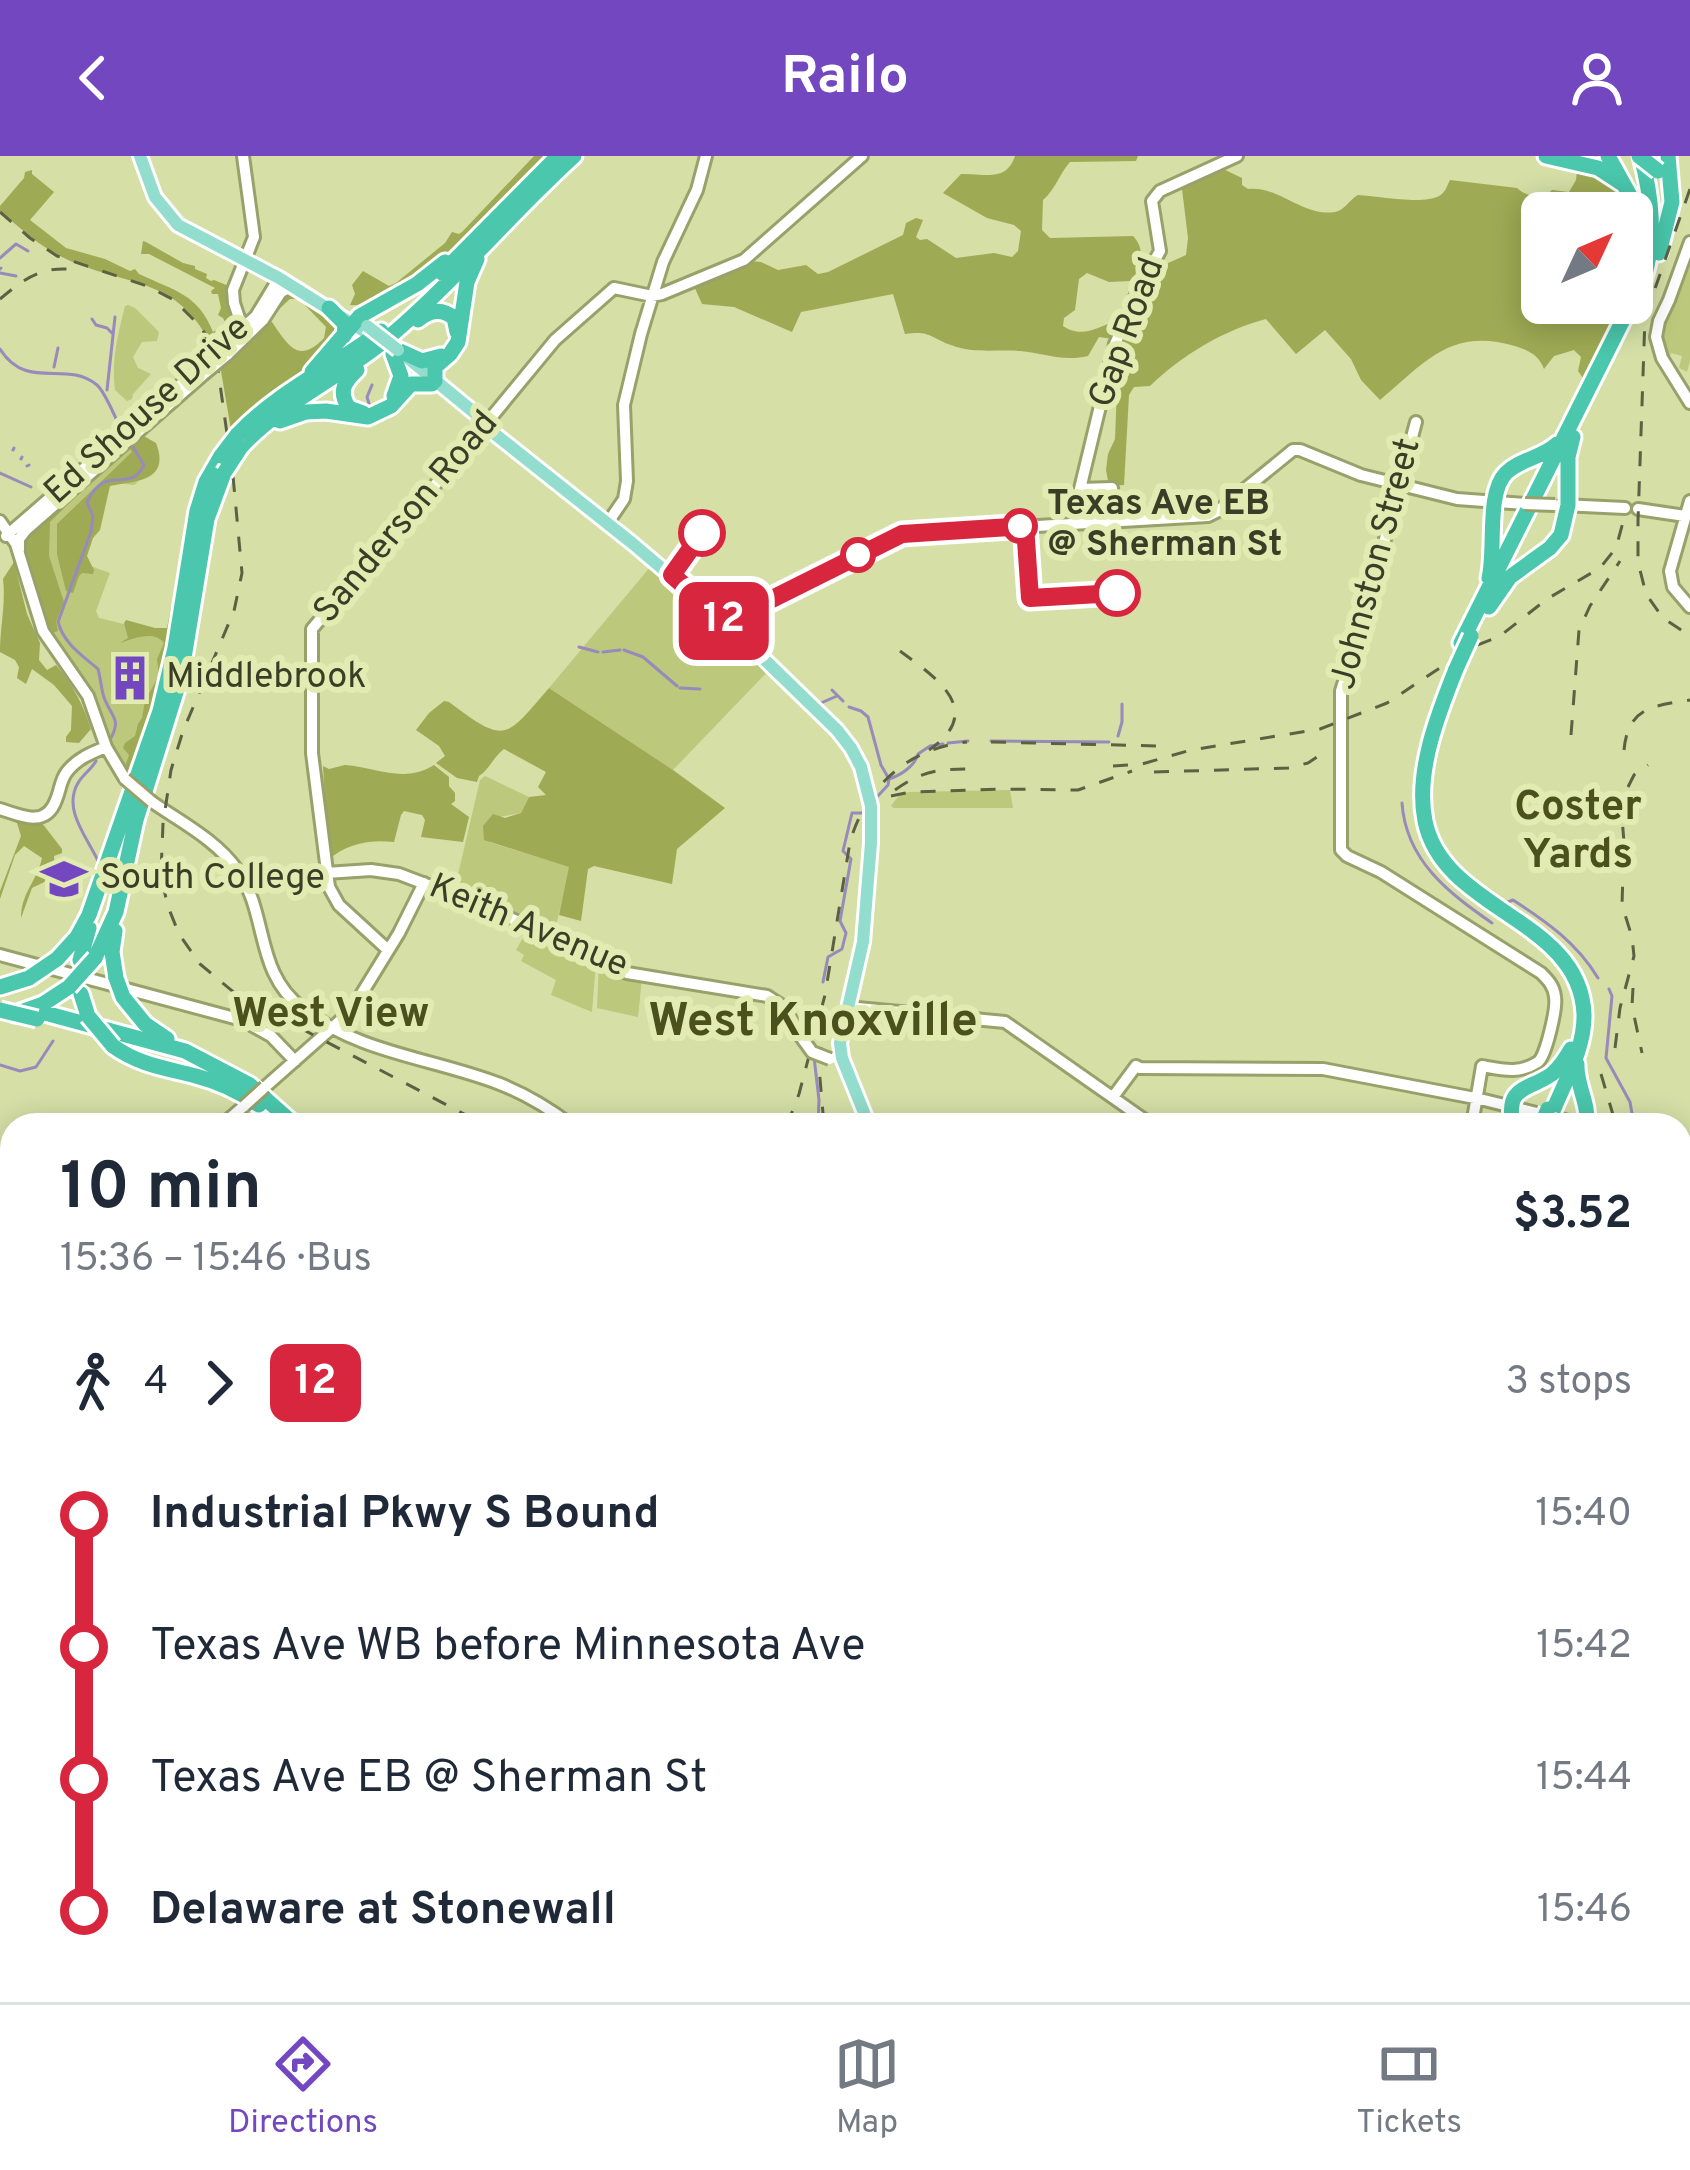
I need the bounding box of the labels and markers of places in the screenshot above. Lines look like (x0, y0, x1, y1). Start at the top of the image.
place label: Texas Ave EB @ Sherman St (1047, 482, 1282, 569)
marker: Texas Ave EB @ Sherman St (1004, 510, 1036, 542)
unlabelled marker (680, 511, 724, 555)
unlabelled marker (842, 539, 874, 571)
unlabelled marker (1095, 571, 1139, 615)
building icon: Middlebrook (105, 653, 155, 703)
place label: Middlebrook (166, 655, 366, 701)
school or university icon: South College (39, 854, 89, 904)
place label: South College (100, 856, 325, 902)

